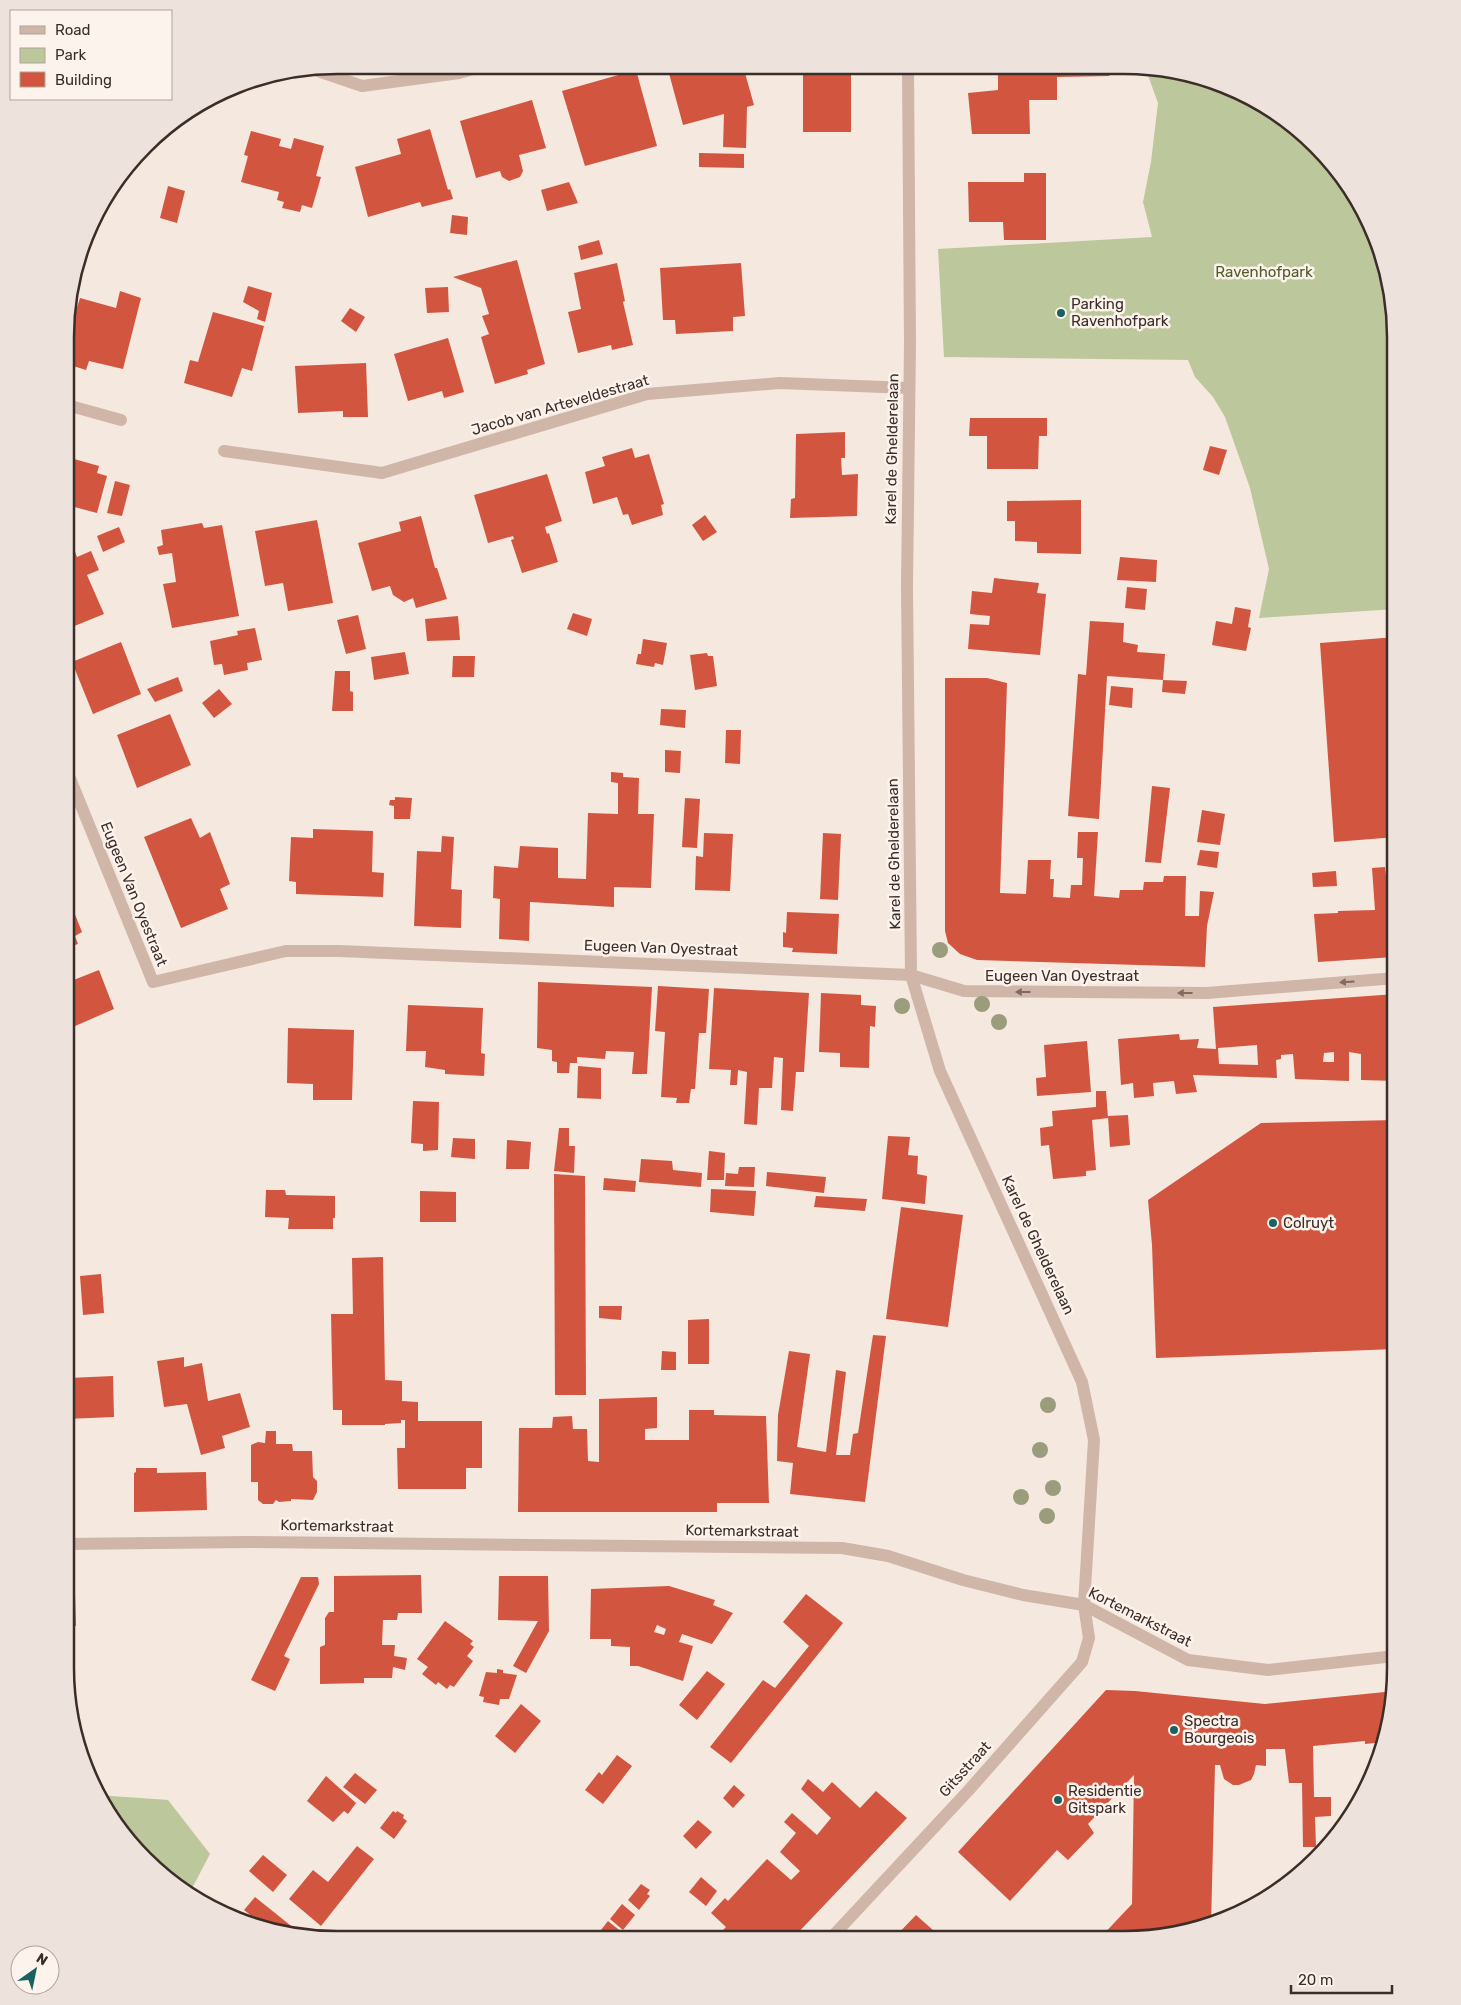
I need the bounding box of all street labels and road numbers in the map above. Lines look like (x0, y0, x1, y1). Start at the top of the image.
street label: Jacob van Arteveldestraat (469, 371, 651, 439)
street label: Karel de Ghelderelaan (882, 373, 902, 525)
street label: Karel de Ghelderelaan (884, 778, 904, 930)
street label: Eugeen Van Oyestraat (97, 819, 171, 969)
street label: Eugeen Van Oyestraat (584, 936, 738, 960)
street label: Eugeen Van Oyestraat (985, 967, 1139, 985)
street label: Karel de Ghelderelaan (998, 1173, 1078, 1317)
street label: Kortemarkstraat (280, 1516, 394, 1536)
street label: Kortemarkstraat (685, 1521, 799, 1541)
street label: Kortemarkstraat (1085, 1583, 1195, 1651)
street label: Gitsstraat (935, 1737, 995, 1801)

